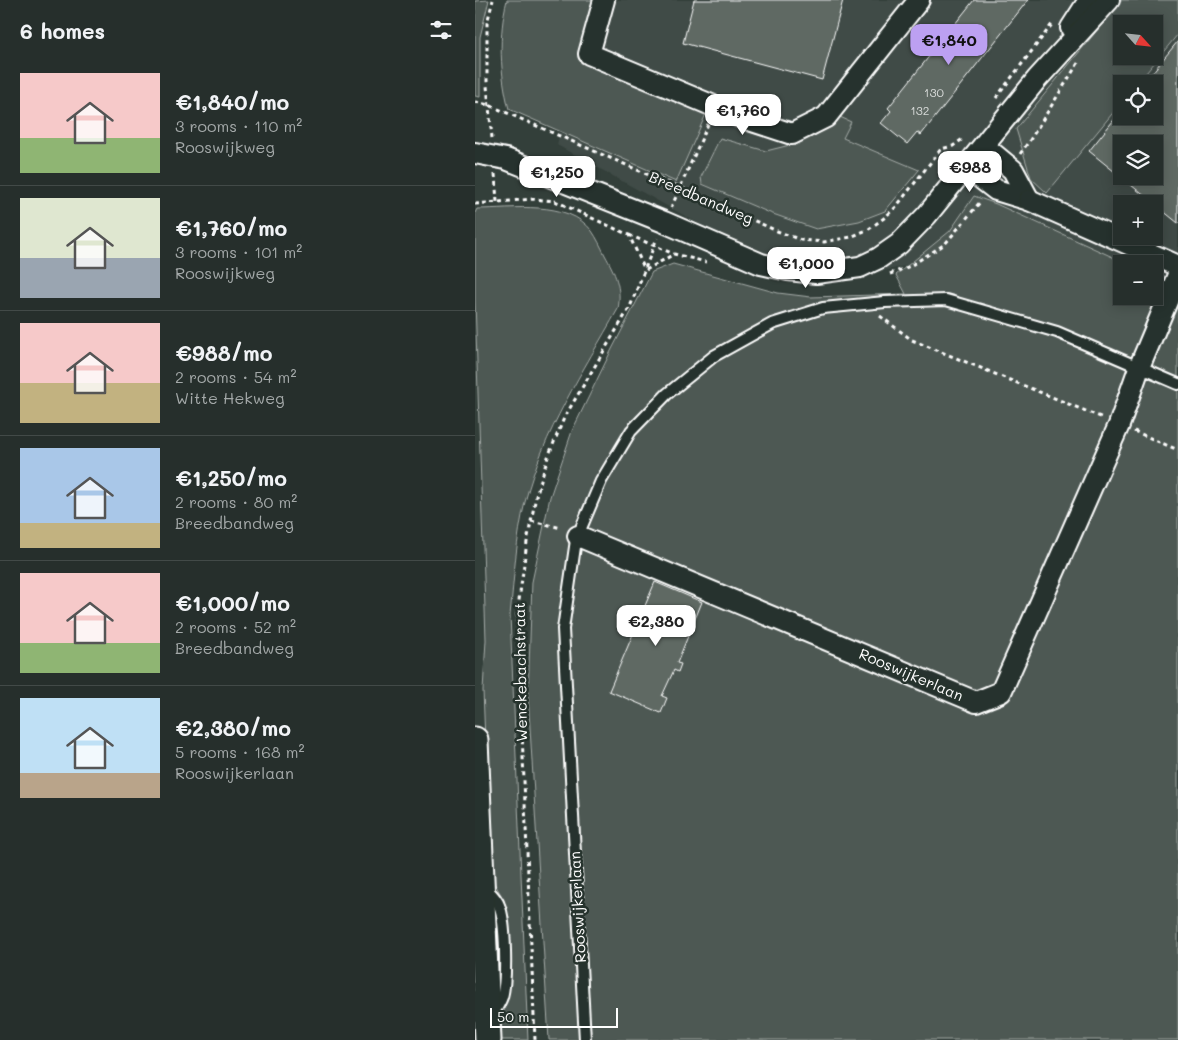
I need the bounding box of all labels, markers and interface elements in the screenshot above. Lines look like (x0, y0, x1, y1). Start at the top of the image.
north arrow (1113, 15, 1163, 65)
map controls (1113, 15, 1163, 305)
icon: filters (427, 16, 455, 44)
text: 6 homes (20, 17, 105, 44)
pin: €1,840 (908, 23, 990, 66)
text: €1,840 (921, 29, 977, 50)
button: locate (1113, 75, 1163, 125)
house number: 130 (924, 84, 944, 100)
text: €1,840/mo (175, 88, 289, 115)
icon: home (60, 93, 120, 153)
pin: €1,760 (702, 94, 784, 136)
text: €1,760 (716, 99, 770, 120)
house number: 132 (910, 102, 930, 118)
text: 3 rooms · 110 m² (175, 115, 302, 136)
button: layers (1113, 135, 1163, 185)
text: Rooswijkweg (175, 136, 275, 157)
pin: €988 (940, 150, 1000, 193)
pin: €1,250 (516, 156, 598, 198)
text: €988 (949, 156, 991, 177)
text: €1,250 (530, 161, 584, 182)
street label: Breedbandweg (646, 166, 757, 228)
button: + (1113, 195, 1163, 245)
text: €1,760/mo (175, 214, 287, 241)
icon: home (60, 218, 120, 278)
text: 3 rooms · 101 m² (175, 241, 302, 262)
pin: €1,000 (765, 246, 847, 289)
text: €1,000 (778, 252, 834, 273)
button: − (1113, 255, 1163, 305)
text: Rooswijkweg (175, 262, 275, 283)
text: €988/mo (175, 339, 272, 366)
icon: home (60, 343, 120, 403)
text: 2 rooms · 54 m² (175, 366, 296, 387)
text: Witte Hekweg (175, 387, 284, 408)
text: €1,250/mo (175, 464, 287, 491)
icon: home (60, 468, 120, 528)
text: 2 rooms · 80 m² (175, 491, 297, 512)
text: Breedbandweg (175, 512, 294, 533)
text: €1,000/mo (175, 589, 290, 616)
icon: home (60, 593, 120, 653)
street label: Wenckebachstraat (509, 602, 531, 742)
pin: €2,380 (615, 604, 697, 647)
text: €2,380 (628, 610, 684, 631)
text: 2 rooms · 52 m² (175, 616, 296, 637)
text: Breedbandweg (175, 637, 294, 658)
street label: Rooswijkerlaan (856, 643, 967, 705)
text: €2,380/mo (175, 714, 291, 741)
icon: home (60, 718, 120, 778)
text: 5 rooms · 168 m² (175, 741, 305, 762)
text: Rooswijkerlaan (175, 762, 294, 783)
street label: Rooswijkerlaan (564, 851, 590, 963)
scale bar (490, 1005, 617, 1028)
text: 50 m (497, 1007, 529, 1026)

